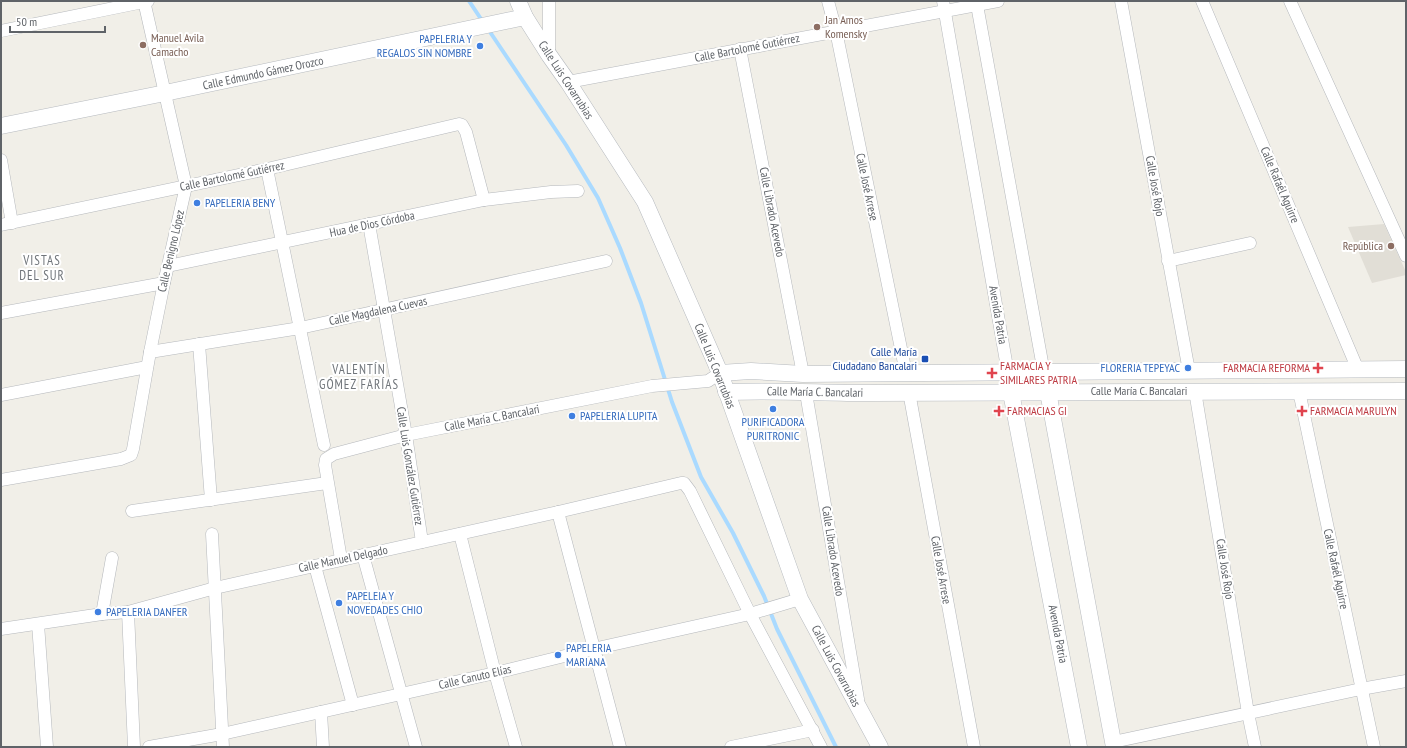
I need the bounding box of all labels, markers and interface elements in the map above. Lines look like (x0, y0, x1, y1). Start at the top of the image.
scale bar (10, 8, 105, 34)
place label: Jan Amos Komensky (824, 12, 867, 41)
text: 50 m (16, 14, 37, 29)
marker: Jan Amos Komensky (812, 22, 822, 32)
place label: Manuel Avila Camacho (151, 30, 204, 59)
street label: Calle Bartolomé Gutiérrez (693, 30, 801, 65)
place label: PAPELERIA Y REGALOS SIN NOMBRE (377, 31, 473, 60)
street label: Calle Luis Covarrubias (535, 38, 597, 122)
marker: Manuel Avila Camacho (138, 40, 148, 50)
marker: PAPELERIA Y REGALOS SIN NOMBRE (475, 41, 485, 51)
street label: Calle Edmundo Gámez Orozco (201, 52, 325, 93)
street label: Calle Rafaél Aguirre (1258, 144, 1303, 225)
street label: Calle José Arrese (853, 152, 882, 222)
street label: Calle José Rojo (1143, 155, 1168, 217)
street label: Calle Bartolomé Gutiérrez (178, 157, 286, 194)
street label: Calle Librado Acevedo (756, 166, 789, 258)
place label: PAPELERIA BENY (205, 195, 276, 210)
marker: PAPELERIA BENY (192, 198, 202, 208)
street label: Hua de Dios Córdoba (328, 207, 416, 240)
street label: Calle Benigno López (154, 208, 187, 293)
place label: República (1343, 238, 1383, 253)
marker: República (1386, 241, 1396, 251)
district label: VISTAS DEL SUR (19, 252, 65, 284)
street label: Avenida Patria (986, 284, 1011, 346)
street label: Calle Magdalena Cuevas (327, 293, 428, 328)
street label: Calle Luis Covarrubias (692, 321, 739, 411)
place label: Calle María Ciudadano Bancalari (832, 344, 917, 373)
marker: Calle María Ciudadano Bancalari (920, 354, 930, 364)
place label: FARMACIA Y SIMILARES PATRIA (1000, 358, 1077, 387)
place label: FLORERIA TEPEYAC (1100, 360, 1180, 375)
place label: FARMACIA REFORMA (1223, 360, 1310, 375)
district label: VALENTÍN GÓMEZ FARÍAS (319, 361, 399, 393)
marker: FLORERIA TEPEYAC (1183, 363, 1193, 373)
marker: FARMACIA REFORMA (1313, 363, 1323, 373)
marker: FARMACIA Y SIMILARES PATRIA (987, 368, 997, 378)
street label: Calle María C. Bancalari (767, 383, 863, 400)
street label: Calle María C. Bancalari (1091, 383, 1187, 398)
street label: Calle María C. Bancalari (443, 401, 541, 434)
place label: FARMACIAS GI (1007, 403, 1067, 418)
place label: FARMACIA MARULYN (1310, 403, 1397, 418)
marker: PURIFICADORA PURITRONIC (768, 404, 778, 414)
street label: Calle Luis González Gutiérrez (394, 406, 427, 526)
marker: FARMACIAS GI (994, 406, 1004, 416)
marker: FARMACIA MARULYN (1297, 406, 1307, 416)
place label: PAPELERIA LUPITA (580, 408, 658, 423)
marker: PAPELERIA LUPITA (567, 411, 577, 421)
place label: PURIFICADORA PURITRONIC (742, 414, 805, 443)
street label: Calle Librado Acevedo (819, 505, 848, 597)
street label: Calle Rafaél Aguirre (1321, 527, 1352, 610)
street label: Calle José Arrese (928, 535, 955, 605)
street label: Calle José Rojo (1213, 538, 1238, 600)
street label: Calle Manuel Delgado (297, 542, 389, 575)
place label: PAPELEIA Y NOVEDADES CHIO (347, 588, 423, 617)
marker: PAPELEIA Y NOVEDADES CHIO (334, 598, 344, 608)
street label: Avenida Patria (1045, 603, 1072, 665)
place label: PAPELERIA DANFER (106, 604, 188, 619)
marker: PAPELERIA DANFER (93, 607, 103, 617)
street label: Calle Luis Covarrubias (809, 622, 864, 709)
place label: PAPELERIA MARIANA (566, 640, 612, 669)
marker: PAPELERIA MARIANA (553, 650, 563, 660)
street label: Calle Canuto Elías (437, 661, 513, 692)

